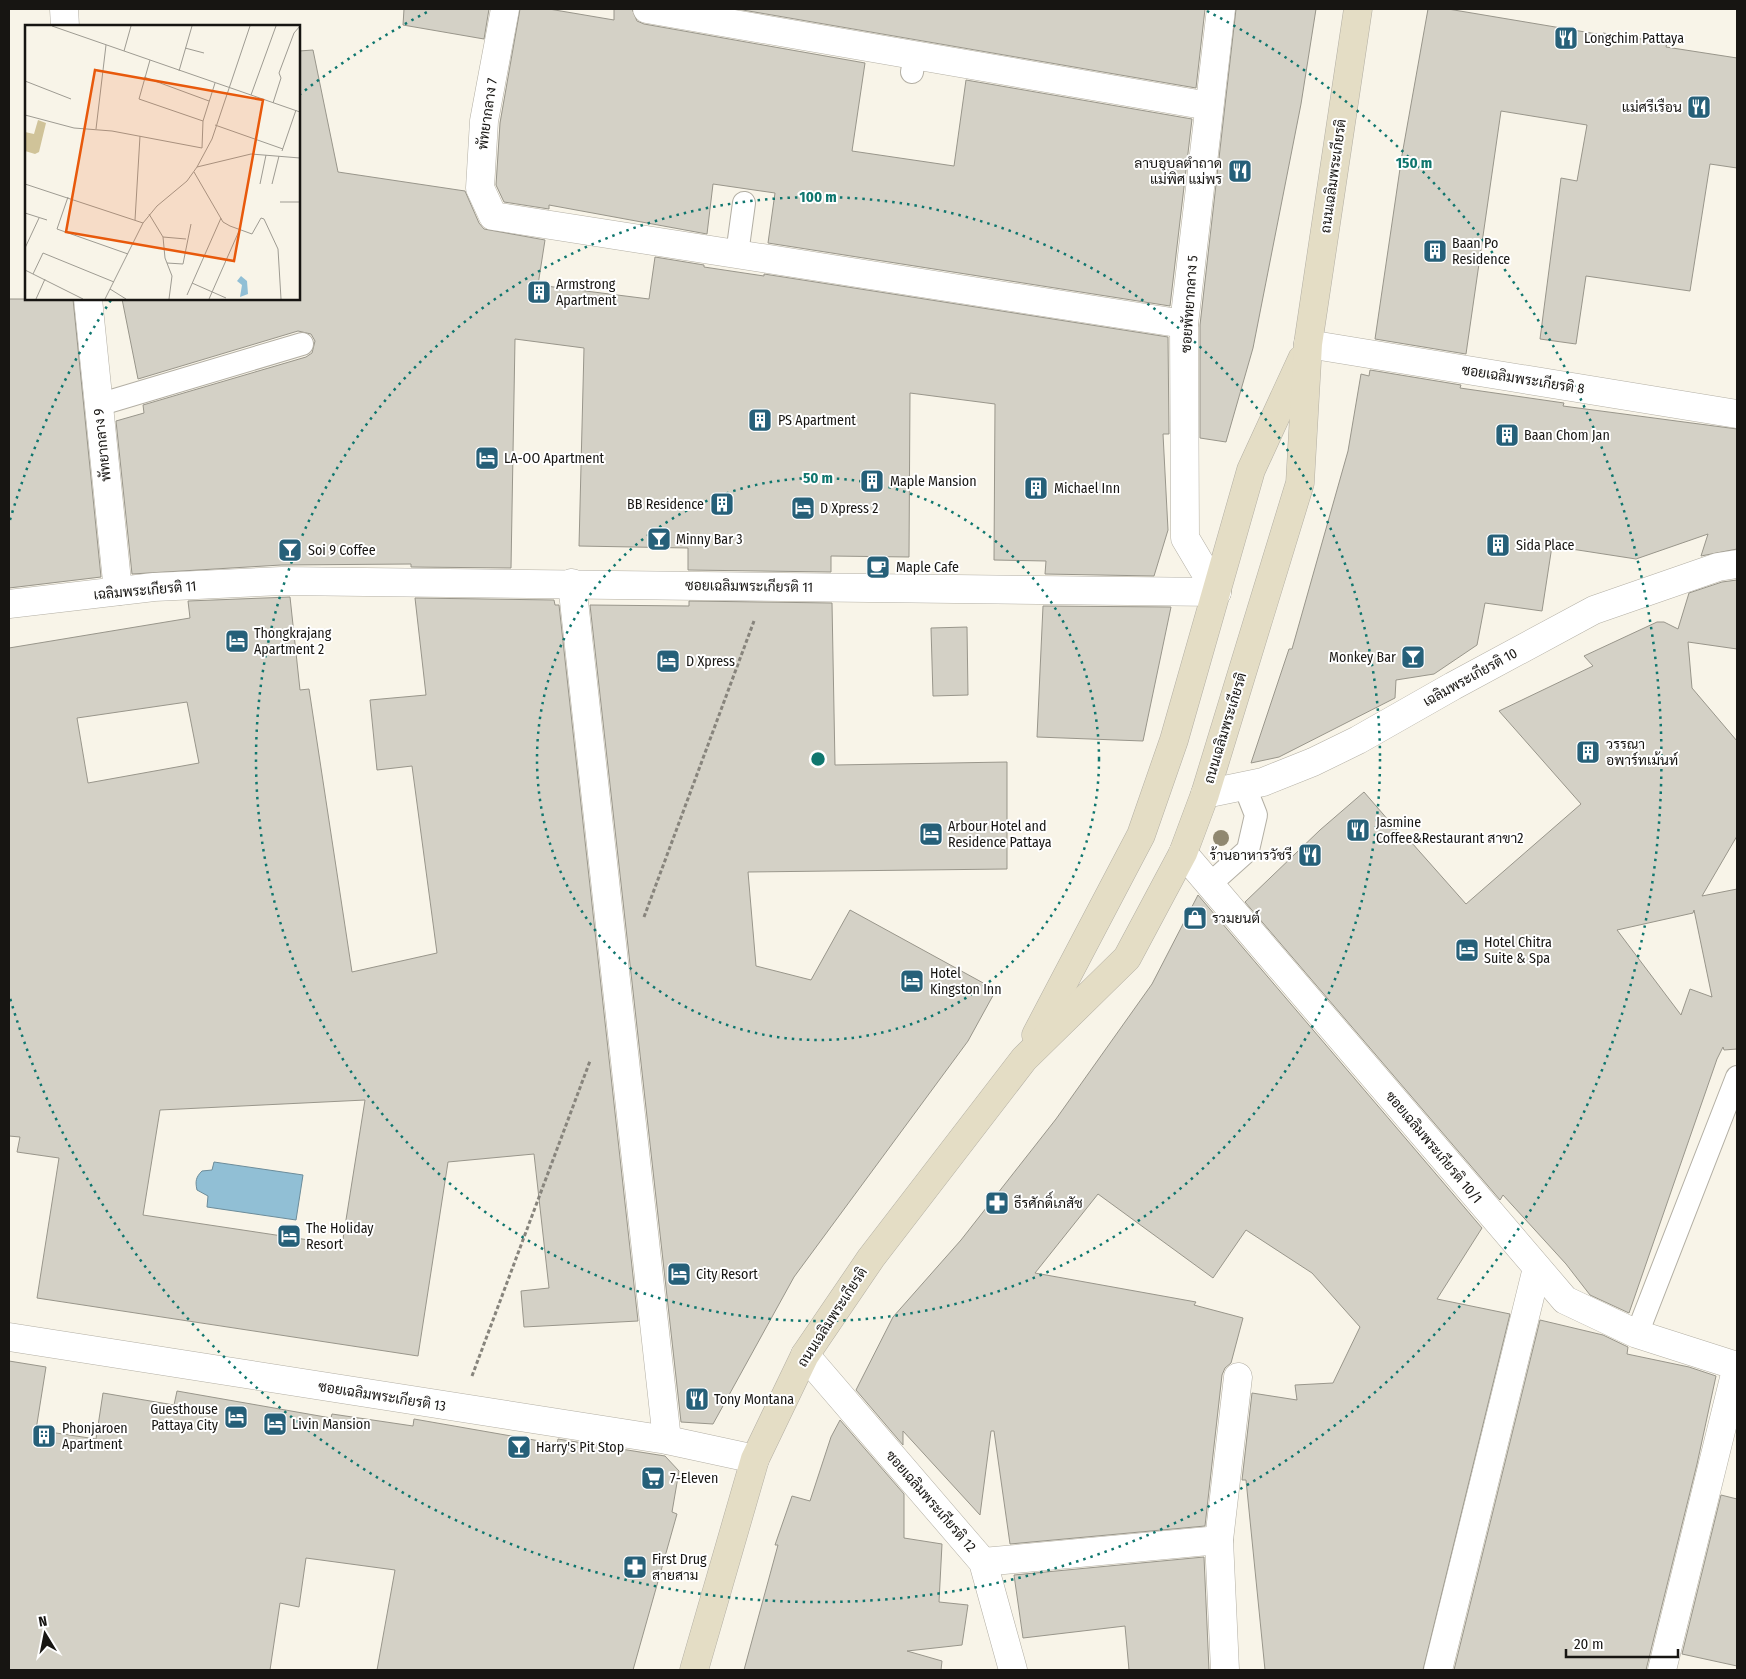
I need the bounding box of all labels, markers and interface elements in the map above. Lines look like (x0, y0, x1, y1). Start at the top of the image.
inset map (25, 25, 300, 300)
restaurant icon: Longchim Pattaya (1553, 25, 1579, 51)
place label: Longchim Pattaya (1584, 30, 1684, 47)
street label: พัทยากลาง 7 (474, 77, 501, 151)
restaurant icon: แม่ศรีเรือน (1686, 94, 1712, 120)
place label: แม่ศรีเรือน (1622, 98, 1682, 116)
street label: ถนนเฉลิมพระเกียรติ (1316, 118, 1350, 234)
text: 150 m (1396, 154, 1432, 172)
place label: ลาบอุบลตำถาด แม่พิศ แม่พร (1134, 155, 1222, 188)
restaurant icon: ลาบอุบลตำถาด แม่พิศ แม่พร (1227, 158, 1253, 184)
text: 100 m (799, 188, 837, 206)
place label: Baan Po Residence (1452, 235, 1510, 268)
building icon: Baan Po Residence (1422, 238, 1448, 264)
street label: ซอยพัทยากลาง 5 (1178, 255, 1201, 354)
place label: Armstrong Apartment (556, 276, 617, 309)
building icon: Armstrong Apartment (526, 279, 552, 305)
street label: ซอยเฉลิมพระเกียรติ 8 (1460, 360, 1586, 398)
street label: พัทยากลาง 9 (90, 407, 115, 482)
building icon: PS Apartment (747, 407, 773, 433)
place label: PS Apartment (778, 412, 856, 429)
building icon: Baan Chom Jan (1494, 422, 1520, 448)
place label: Baan Chom Jan (1524, 427, 1610, 444)
hotel icon: LA-OO Apartment (474, 445, 500, 471)
place label: LA-OO Apartment (504, 450, 605, 467)
building icon: Maple Mansion (859, 468, 885, 494)
text: 50 m (803, 469, 833, 487)
place label: Maple Mansion (890, 473, 977, 490)
building icon: Michael Inn (1023, 475, 1049, 501)
place label: Michael Inn (1054, 480, 1120, 497)
building icon: BB Residence (709, 491, 735, 517)
hotel icon: D Xpress 2 (790, 495, 816, 521)
place label: BB Residence (627, 496, 704, 513)
place label: D Xpress 2 (820, 500, 878, 517)
bar icon: Minny Bar 3 (646, 526, 672, 552)
place label: Minny Bar 3 (676, 531, 743, 548)
building icon: Sida Place (1485, 532, 1511, 558)
bar icon: Soi 9 Coffee (277, 537, 303, 563)
place label: Sida Place (1516, 537, 1575, 554)
place label: Soi 9 Coffee (308, 542, 376, 559)
cafe icon: Maple Cafe (865, 554, 891, 580)
place label: Maple Cafe (896, 559, 959, 576)
street label: ซอยเฉลิมพระเกียรติ 11 (685, 576, 813, 596)
street label: เฉลิมพระเกียรติ 11 (93, 577, 197, 603)
place label: Thongkrajang Apartment 2 (254, 625, 332, 658)
hotel icon: Thongkrajang Apartment 2 (224, 628, 250, 654)
bar icon: Monkey Bar (1400, 644, 1426, 670)
street label: เฉลิมพระเกียรติ 10 (1420, 644, 1520, 710)
hotel icon: D Xpress (655, 648, 681, 674)
place label: Monkey Bar (1329, 649, 1396, 666)
place label: D Xpress (686, 653, 735, 670)
street label: ถนนเฉลิมพระเกียรติ (1200, 670, 1250, 786)
place label: วรรณา อพาร์ทเม้นท์ (1606, 736, 1678, 769)
building icon: วรรณา อพาร์ทเม้นท์ (1575, 739, 1601, 765)
centre of rings (809, 750, 827, 768)
place label: Jasmine Coffee&Restaurant สาขา2 (1376, 814, 1524, 847)
restaurant icon: Jasmine Coffee&Restaurant สาขา2 (1345, 817, 1371, 843)
place label: Arbour Hotel and Residence Pattaya (948, 818, 1052, 851)
hotel icon: Arbour Hotel and Residence Pattaya (918, 821, 944, 847)
restaurant icon: ร้านอาหารวัชรี (1297, 842, 1323, 868)
place label: ร้านอาหารวัชรี (1210, 846, 1292, 864)
shop icon: รวมยนต์ (1182, 905, 1208, 931)
place label: รวมยนต์ (1212, 909, 1260, 927)
place label: Hotel Chitra Suite & Spa (1484, 934, 1552, 967)
hotel icon: Hotel Chitra Suite & Spa (1454, 937, 1480, 963)
place label: Hotel Kingston Inn (930, 965, 1002, 998)
hotel icon: Hotel Kingston Inn (899, 968, 925, 994)
street label: ซอยเฉลิมพระเกียรติ 10/1 (1382, 1087, 1486, 1207)
pharmacy icon: ธีรศักดิ์เภสัช (984, 1190, 1010, 1216)
place label: ธีรศักดิ์เภสัช (1014, 1191, 1083, 1212)
place label: The Holiday Resort (306, 1220, 374, 1253)
hotel icon: The Holiday Resort (276, 1223, 302, 1249)
hotel icon: City Resort (666, 1261, 692, 1287)
street label: ถนนเฉลิมพระเกียรติ (793, 1264, 871, 1370)
place label: City Resort (696, 1266, 758, 1283)
street label: ซอยเฉลิมพระเกียรติ 13 (317, 1377, 447, 1415)
restaurant icon: Tony Montana (684, 1386, 710, 1412)
place label: Tony Montana (714, 1391, 794, 1408)
place label: Guesthouse Pattaya City (150, 1401, 219, 1434)
hotel icon: Guesthouse Pattaya City (223, 1404, 249, 1430)
hotel icon: Livin Mansion (262, 1411, 288, 1437)
place label: Livin Mansion (292, 1416, 371, 1433)
place label: Phonjaroen Apartment (62, 1420, 128, 1453)
building icon: Phonjaroen Apartment (31, 1423, 57, 1449)
bar icon: Harry's Pit Stop (506, 1434, 532, 1460)
place label: Harry's Pit Stop (536, 1439, 624, 1456)
street label: ซอยเฉลิมพระเกียรติ 12 (882, 1446, 980, 1556)
supermarket icon: 7-Eleven (640, 1465, 666, 1491)
place label: 7-Eleven (670, 1470, 718, 1487)
place label: First Drug สายสาม (652, 1551, 707, 1584)
pharmacy icon: First Drug สายสาม (622, 1554, 648, 1580)
north arrow (20, 1609, 70, 1659)
text: N (37, 1613, 48, 1631)
scale bar (1566, 1626, 1678, 1658)
text: 20 m (1574, 1635, 1604, 1653)

